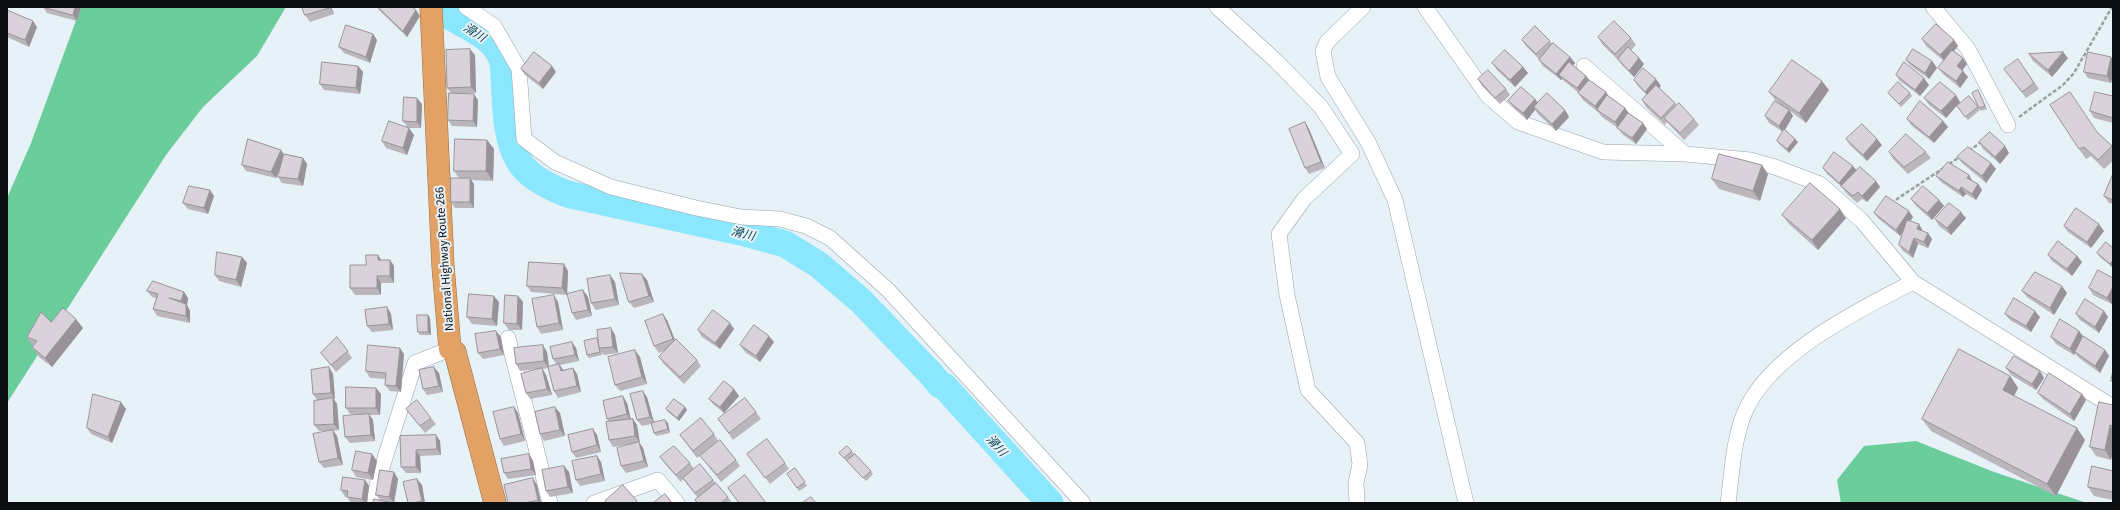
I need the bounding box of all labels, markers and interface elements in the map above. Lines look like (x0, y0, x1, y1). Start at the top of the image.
water label: 滑川 (461, 20, 489, 44)
street label: National Highway Route 266 (432, 187, 456, 331)
water label: 滑川 (730, 223, 756, 243)
water label: 滑川 (984, 431, 1010, 459)

